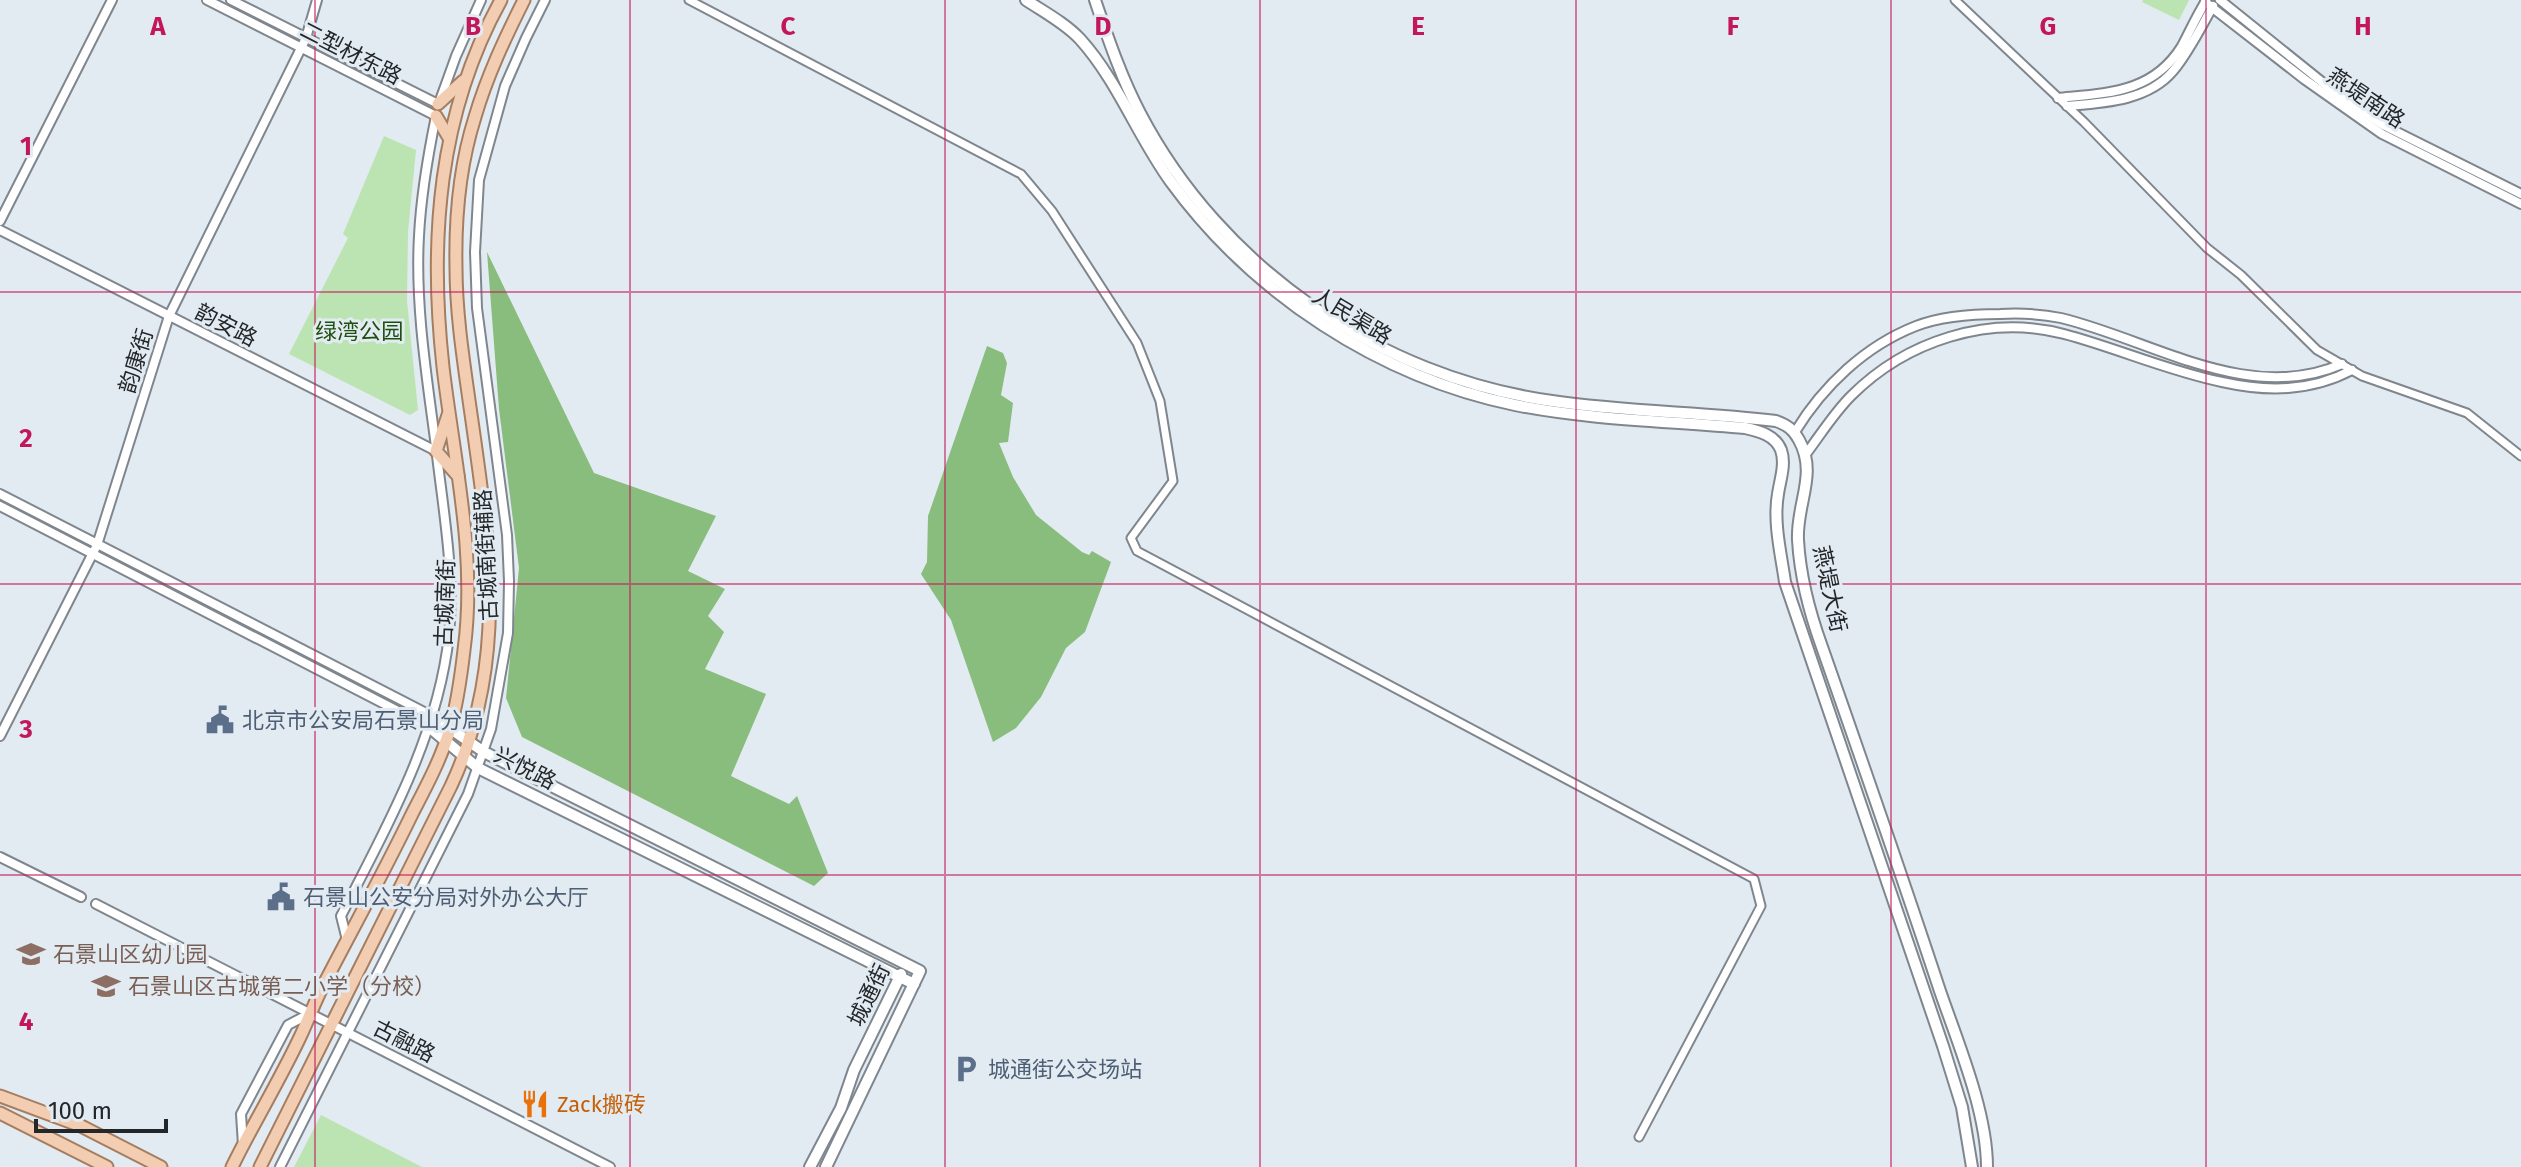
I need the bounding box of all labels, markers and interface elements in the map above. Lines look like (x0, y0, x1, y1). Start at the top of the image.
text: A (149, 11, 166, 42)
text: B (465, 11, 481, 42)
text: C (781, 11, 796, 42)
text: D (1095, 11, 1112, 42)
text: E (1411, 11, 1425, 42)
text: F (1727, 11, 1740, 42)
text: G (2040, 11, 2056, 42)
text: H (2354, 11, 2372, 42)
street label: 二型材东路 (296, 16, 406, 90)
street label: 燕堤南路 (2322, 62, 2410, 134)
text: 1 (20, 131, 32, 162)
street label: 人民渠路 (1307, 282, 1397, 350)
street label: 韵安路 (190, 298, 262, 352)
park label: 绿湾公园 (315, 318, 403, 345)
street label: 韵康街 (113, 325, 159, 397)
text: 2 (19, 423, 33, 454)
street label: 古城南街辅路 (469, 488, 503, 622)
street label: 燕堤大街 (1808, 543, 1852, 635)
street label: 古城南街 (430, 559, 460, 647)
public building icon: 北京市公安局石景山分局 (205, 705, 235, 735)
place label: 北京市公安局石景山分局 (242, 707, 484, 734)
text: 3 (18, 714, 33, 745)
street label: 兴悦路 (489, 741, 561, 795)
public building icon: 石景山公安分局对外办公大厅 (266, 882, 296, 912)
place label: 石景山公安分局对外办公大厅 (303, 884, 589, 911)
school or university icon: 石景山区幼儿园 (16, 939, 46, 969)
place label: 石景山区幼儿园 (53, 941, 207, 968)
street label: 城通街 (842, 959, 896, 1031)
school or university icon: 石景山区古城第二小学（分校） (91, 971, 121, 1001)
place label: 石景山区古城第二小学（分校） (128, 973, 436, 1000)
text: 4 (19, 1006, 34, 1037)
street label: 古融路 (368, 1014, 440, 1068)
parking icon: 城通街公交场站 (951, 1054, 981, 1084)
place label: 城通街公交场站 (988, 1056, 1142, 1083)
scale bar (36, 1083, 166, 1133)
restaurant icon: Zack搬砖 (520, 1089, 550, 1119)
place label: Zack搬砖 (557, 1091, 646, 1118)
text: 100 m (48, 1097, 112, 1125)

